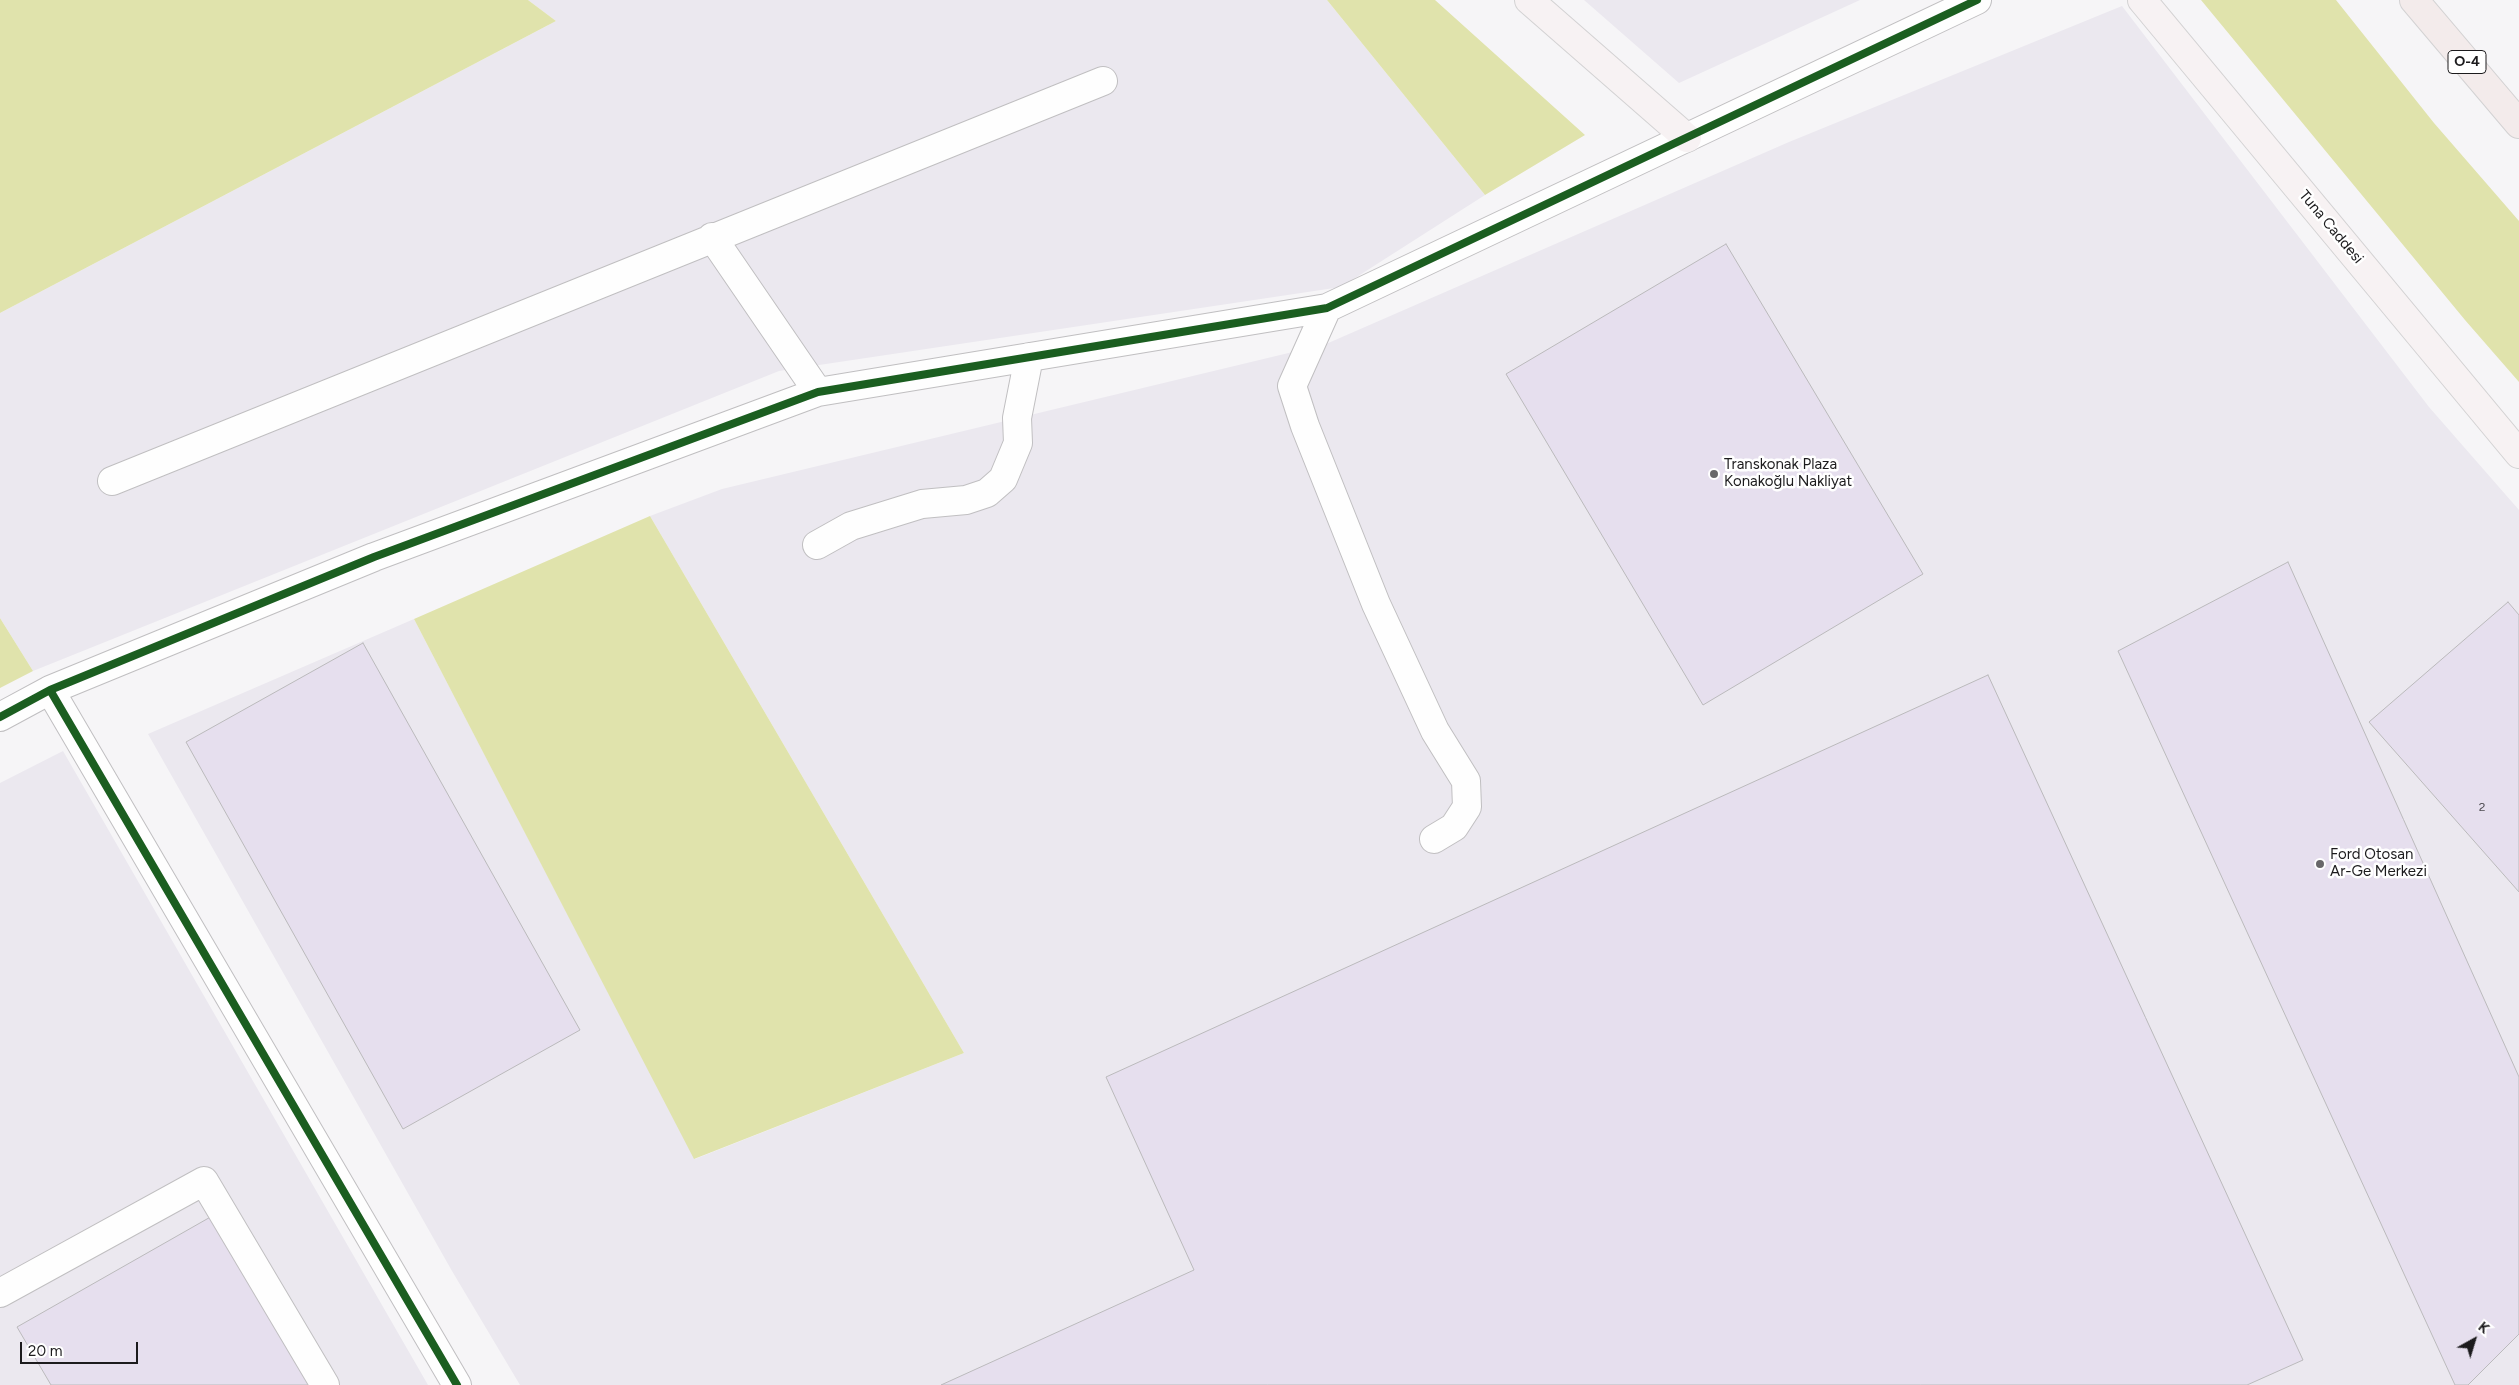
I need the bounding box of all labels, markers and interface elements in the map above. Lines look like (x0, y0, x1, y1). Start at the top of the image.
road number: O-4 (2448, 51, 2486, 74)
street label: Tuna Caddesi (2295, 187, 2367, 267)
place label: Transkonak Plaza Konakoğlu Nakliyat (1724, 456, 1852, 491)
marker: Transkonak Plaza Konakoğlu Nakliyat (1708, 468, 1720, 480)
house number: 2 (2479, 800, 2485, 814)
place label: Ford Otosan Ar-Ge Merkezi (2330, 846, 2427, 881)
marker: Ford Otosan Ar-Ge Merkezi (2314, 858, 2326, 870)
north arrow (2449, 1315, 2499, 1365)
text: K (2475, 1318, 2493, 1337)
scale bar (22, 1332, 140, 1364)
text: 20 m (28, 1342, 62, 1360)

